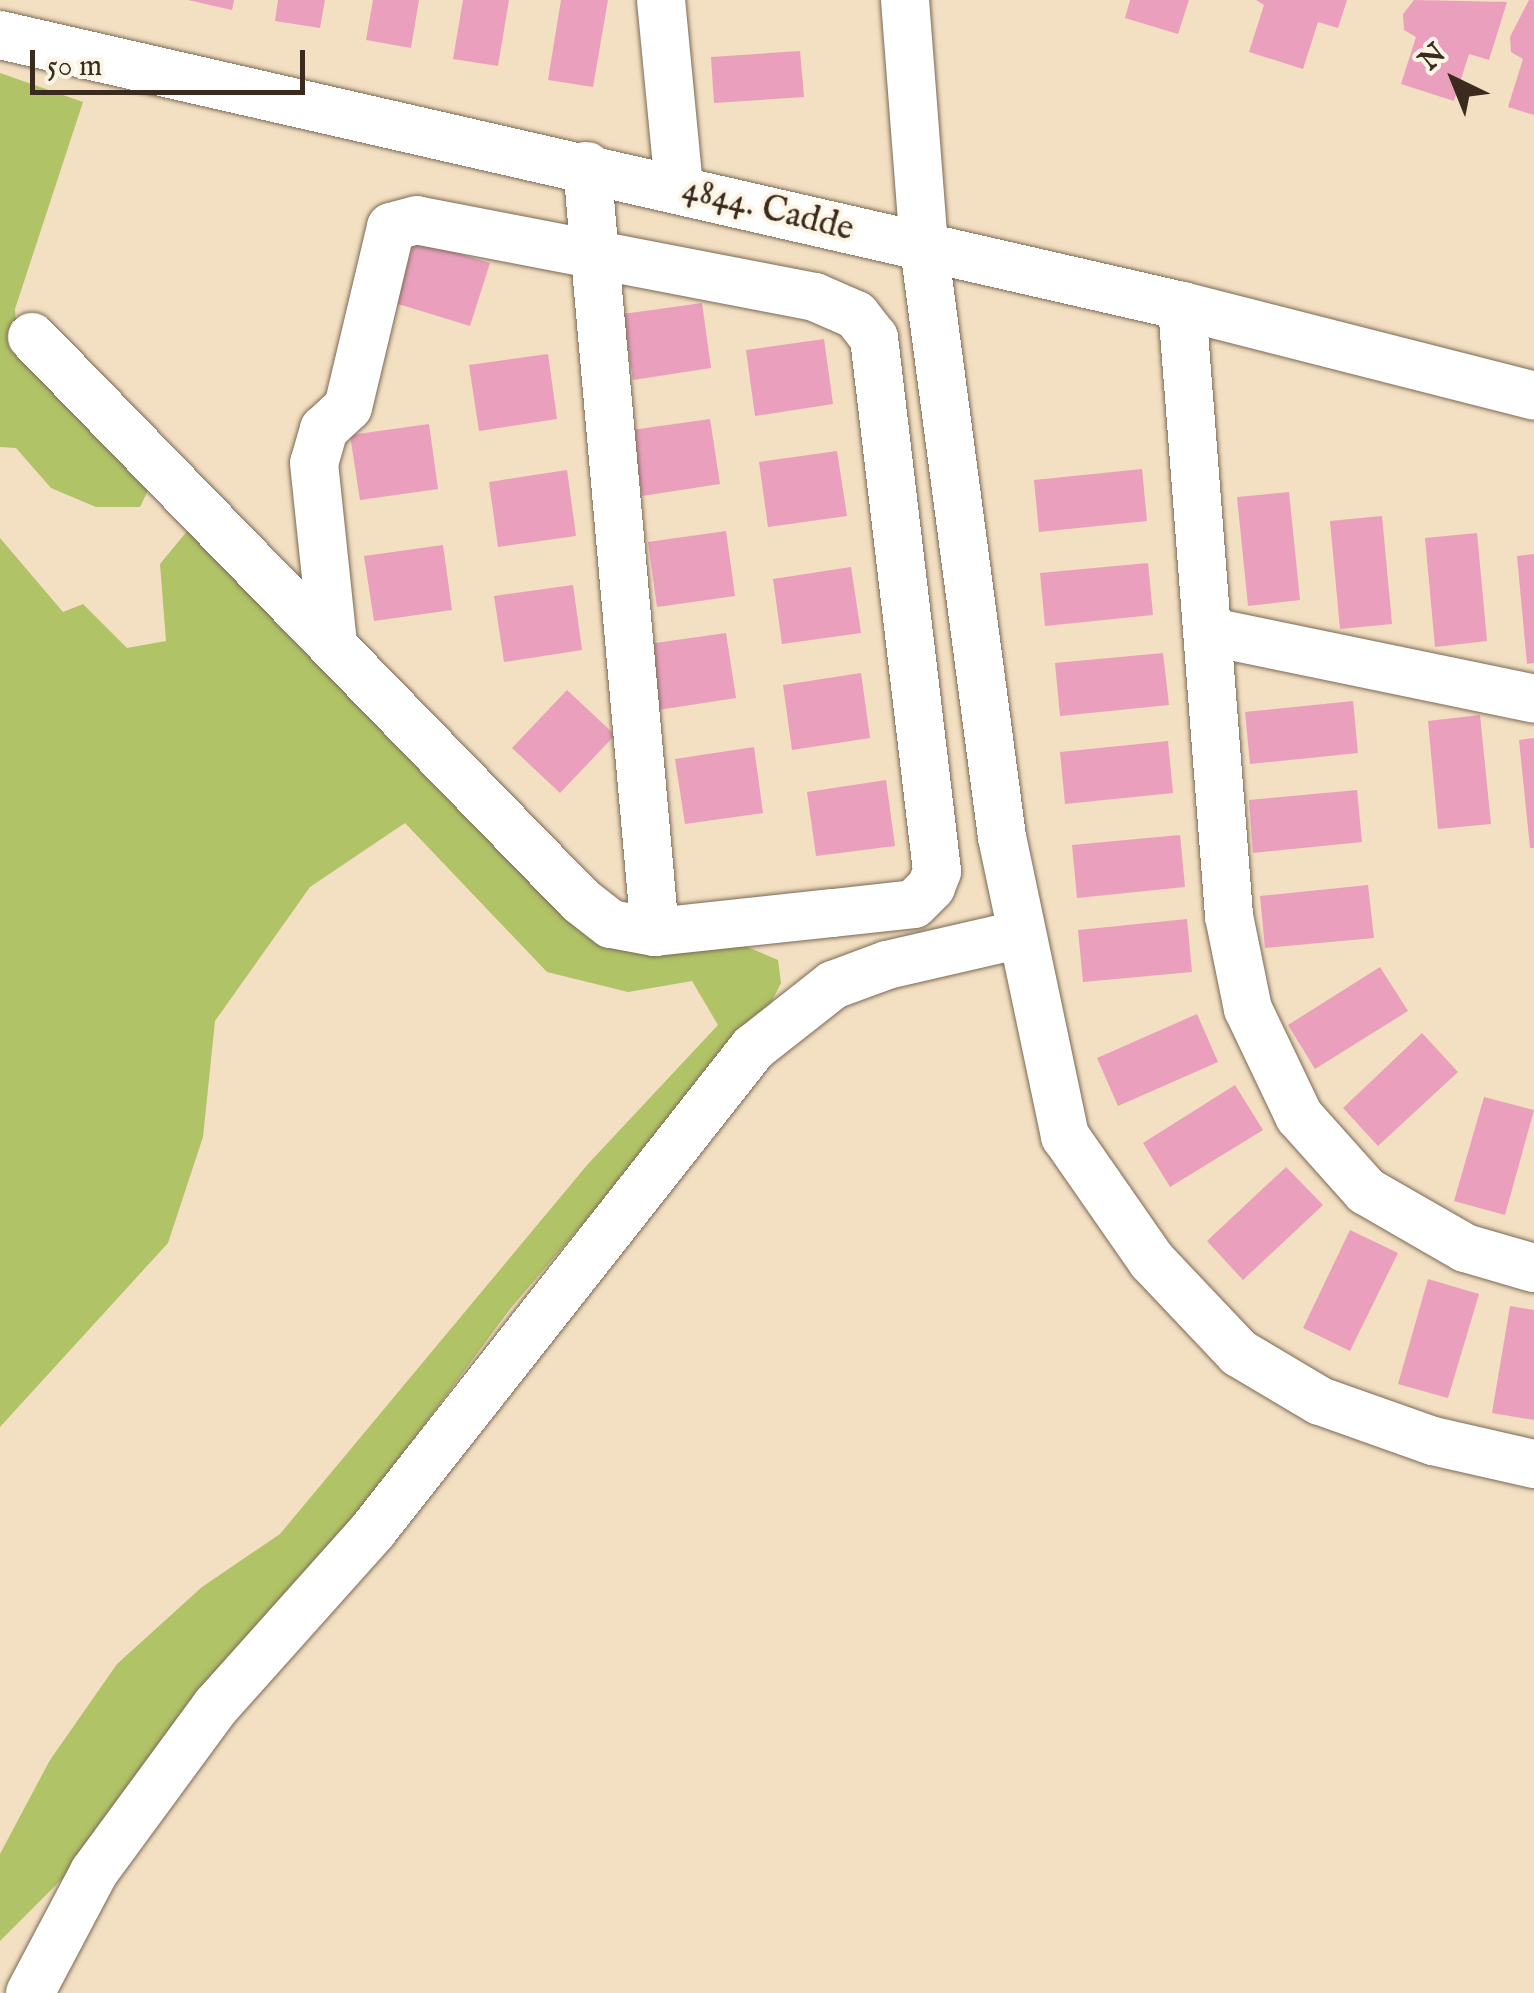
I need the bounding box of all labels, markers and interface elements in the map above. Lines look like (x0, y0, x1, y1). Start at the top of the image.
scale bar (35, 30, 310, 92)
north arrow (1404, 30, 1504, 130)
text: N (1412, 37, 1454, 79)
text: 50 m (47, 48, 102, 86)
street label: 4844. Cadde (678, 168, 858, 252)

